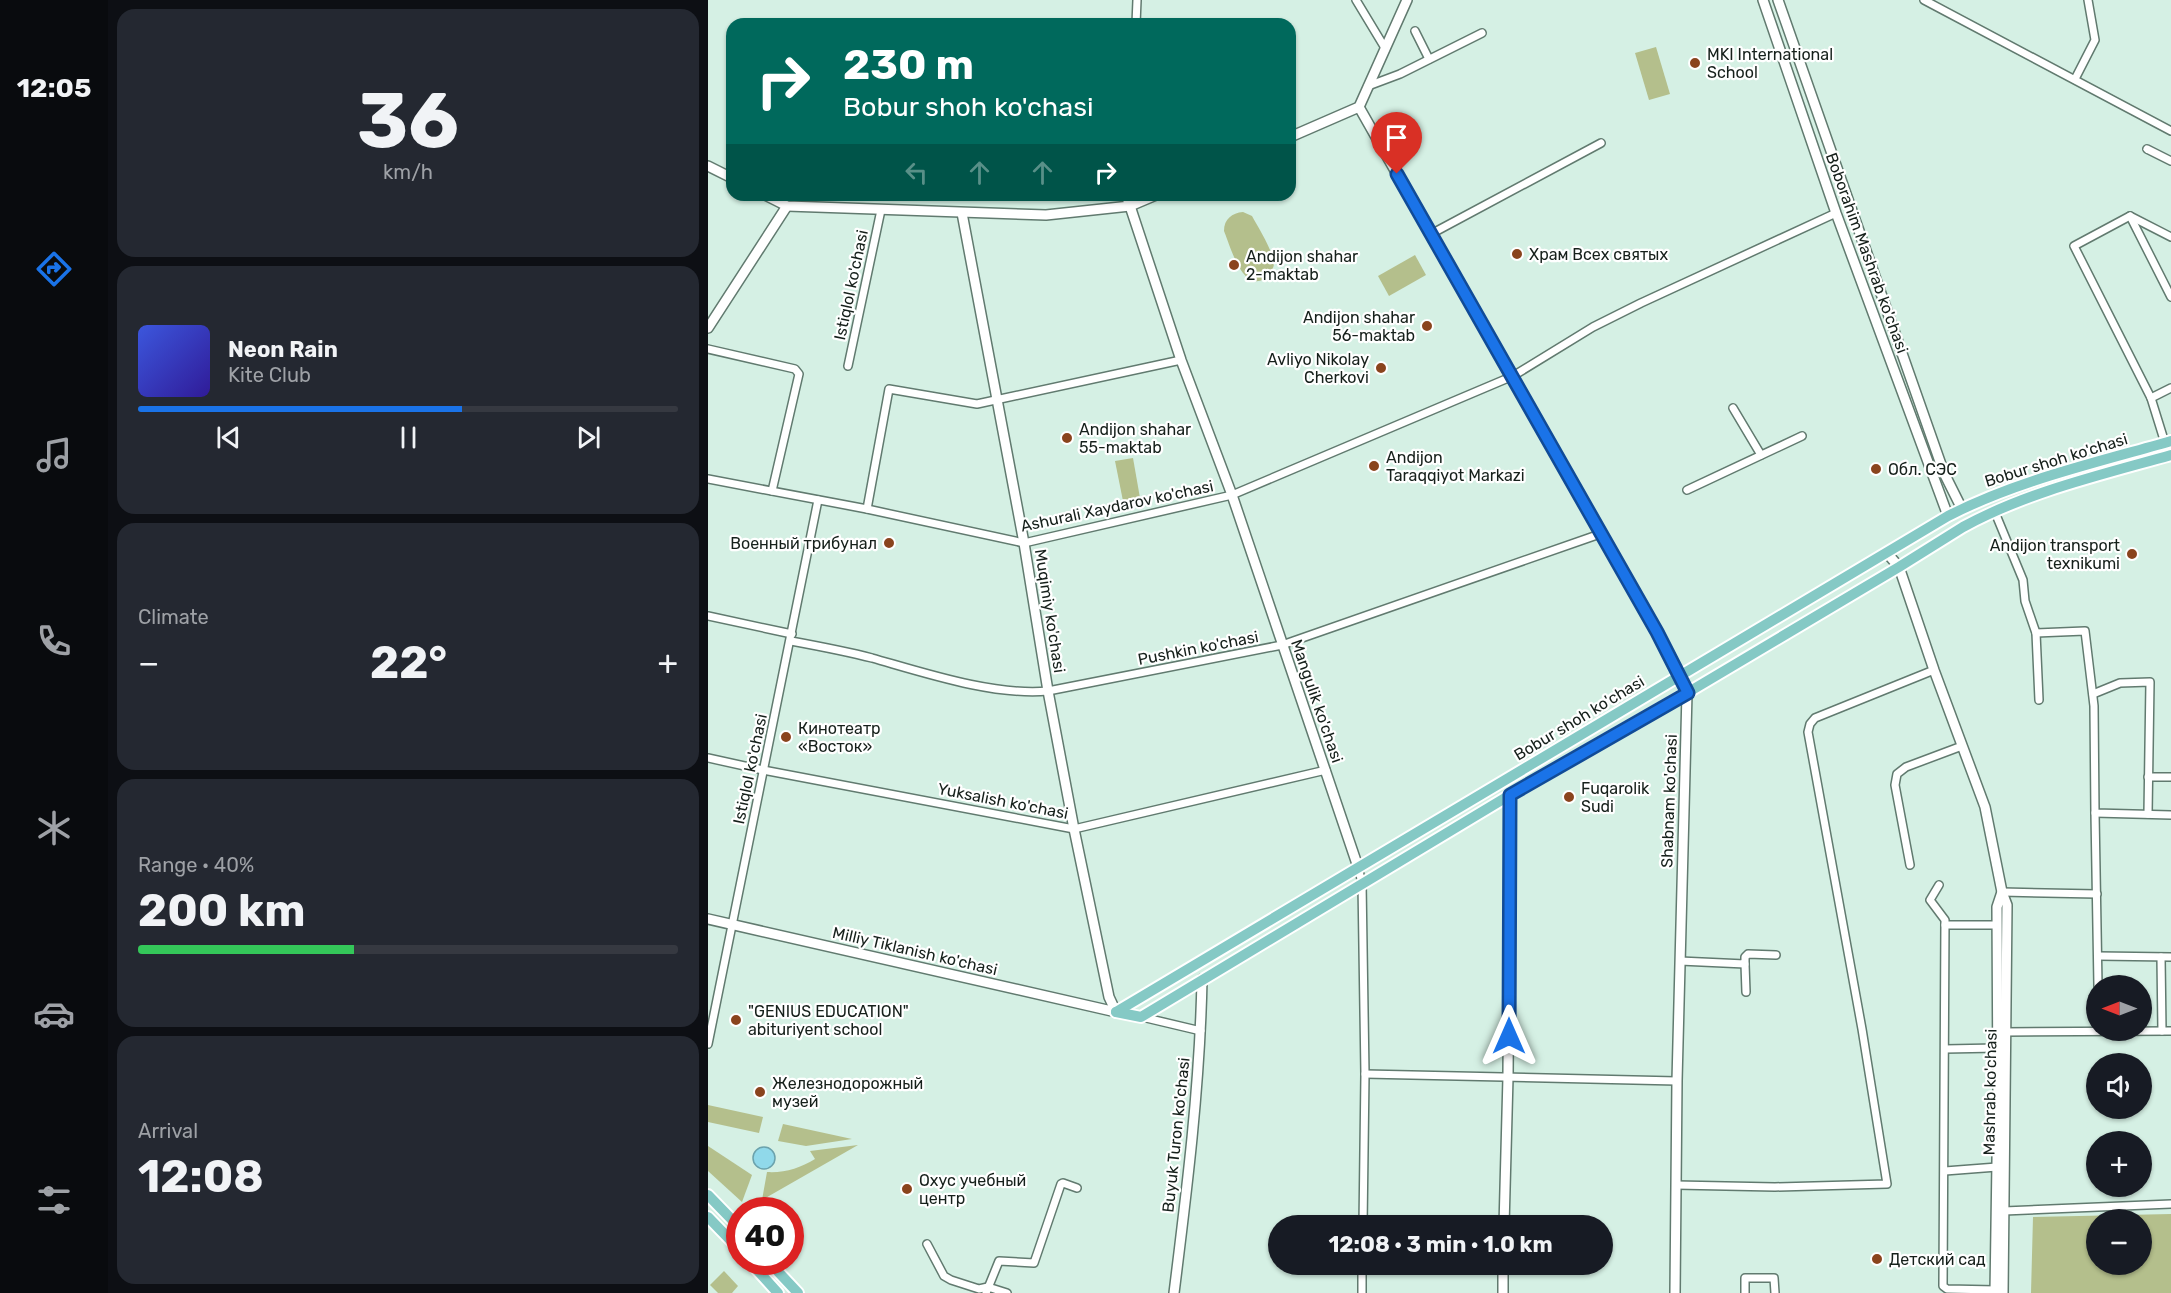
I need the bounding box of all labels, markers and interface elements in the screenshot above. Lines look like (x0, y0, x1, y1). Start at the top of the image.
text: 230 m (843, 40, 974, 90)
icon: right (744, 42, 822, 120)
place label: MKI International School (1707, 45, 1833, 82)
marker: MKI International School (1688, 56, 1702, 70)
text: 12:05 (17, 72, 91, 104)
text: 36 (357, 74, 459, 167)
text: Bobur shoh ko'chasi (843, 91, 1094, 123)
pin (1371, 112, 1422, 174)
icon: arrive (1380, 121, 1413, 154)
street label: Boborahim Mashrab ko'chasi (1822, 150, 1912, 356)
icon: left (900, 156, 933, 189)
icon: ahead (963, 156, 996, 189)
icon: ahead (1026, 156, 1059, 189)
icon: right (1089, 156, 1122, 189)
text: km/h (383, 160, 433, 184)
street label: Istiqlol ko'chasi (830, 228, 872, 342)
place label: Храм Всех святых (1529, 245, 1668, 264)
place label: Andijon shahar 2-maktab (1246, 247, 1358, 284)
marker: Храм Всех святых (1510, 247, 1524, 261)
icon: directions (33, 248, 75, 290)
marker: Andijon shahar 2-maktab (1227, 258, 1241, 272)
place label: Andijon shahar 56-maktab (1303, 308, 1415, 345)
marker: Andijon shahar 56-maktab (1420, 319, 1434, 333)
text: Neon Rain (228, 336, 338, 363)
place label: Avliyo Nikolay Cherkovi (1267, 350, 1369, 387)
marker: Avliyo Nikolay Cherkovi (1374, 361, 1388, 375)
text: Kite Club (228, 363, 311, 387)
place label: Andijon shahar 55-maktab (1079, 420, 1191, 457)
icon: previous (212, 421, 245, 454)
icon: pause (392, 421, 425, 454)
icon: next (572, 421, 605, 454)
street label: Bobur shoh ko'chasi (1982, 429, 2130, 491)
marker: Andijon shahar 55-maktab (1060, 431, 1074, 445)
icon: music (33, 434, 75, 476)
place label: Andijon Taraqqiyot Markazi (1386, 448, 1525, 485)
marker: Andijon Taraqqiyot Markazi (1367, 459, 1381, 473)
place label: Обл. СЭС (1888, 460, 1957, 479)
marker: Обл. СЭС (1869, 462, 1883, 476)
street label: Ashurali Xaydarov ko'chasi (1019, 476, 1215, 536)
place label: Военный трибунал (730, 534, 877, 553)
marker: Военный трибунал (882, 536, 896, 550)
place label: Andijon transport texnikumi (1990, 536, 2120, 573)
marker: Andijon transport texnikumi (2125, 547, 2139, 561)
street label: Muqimiy ko'chasi (1031, 548, 1069, 674)
text: Climate (138, 605, 209, 629)
icon: phone (33, 620, 75, 662)
street label: Pushkin ko'chasi (1136, 627, 1260, 669)
text: 22° (370, 636, 447, 689)
street label: Mangulik ko'chasi (1287, 637, 1347, 765)
text: − (138, 643, 159, 682)
text: + (657, 643, 678, 682)
street label: Bobur shoh ko'chasi (1510, 672, 1648, 764)
street label: Istiqlol ko'chasi (729, 712, 771, 826)
place label: Кинотеатр «Восток» (798, 719, 881, 756)
marker: Кинотеатр «Восток» (779, 730, 793, 744)
street label: Shabnam ko'chasi (1657, 734, 1681, 868)
street label: Yuksalish ko'chasi (936, 779, 1070, 823)
place label: Fuqarolik Sudi (1581, 779, 1650, 816)
marker: Fuqarolik Sudi (1562, 790, 1576, 804)
icon: climate (33, 807, 75, 849)
text: Range · 40% (138, 853, 254, 877)
text: 200 km (138, 884, 306, 937)
street label: Milliy Tiklanish ko'chasi (831, 923, 999, 979)
north arrow (2086, 975, 2152, 1041)
map controls (2086, 975, 2152, 1275)
icon: car (33, 993, 75, 1035)
place label: "GENIUS EDUCATION" abituriyent school (748, 1002, 909, 1039)
position arrow (1477, 1004, 1541, 1068)
marker: "GENIUS EDUCATION" abituriyent school (729, 1013, 743, 1027)
street label: Mashrab ko'chasi (1979, 1028, 2001, 1156)
button: sound (2086, 1053, 2152, 1119)
street label: Buyuk Turon ko'chasi (1158, 1057, 1194, 1213)
place label: Железнодорожный музей (772, 1074, 923, 1111)
marker: Железнодорожный музей (753, 1085, 767, 1099)
text: Arrival (138, 1119, 198, 1143)
button: + (2086, 1131, 2152, 1197)
text: 12:08 (138, 1150, 264, 1203)
place label: Охус учебный центр (919, 1171, 1026, 1208)
icon: filters (33, 1179, 75, 1221)
marker: Охус учебный центр (900, 1182, 914, 1196)
speed limit sign: 40 (726, 1197, 804, 1275)
button: − (2086, 1209, 2152, 1275)
text: 12:08 · 3 min · 1.0 km (1328, 1231, 1553, 1258)
place label: Детский сад (1889, 1250, 1986, 1269)
marker: Детский сад (1870, 1252, 1884, 1266)

